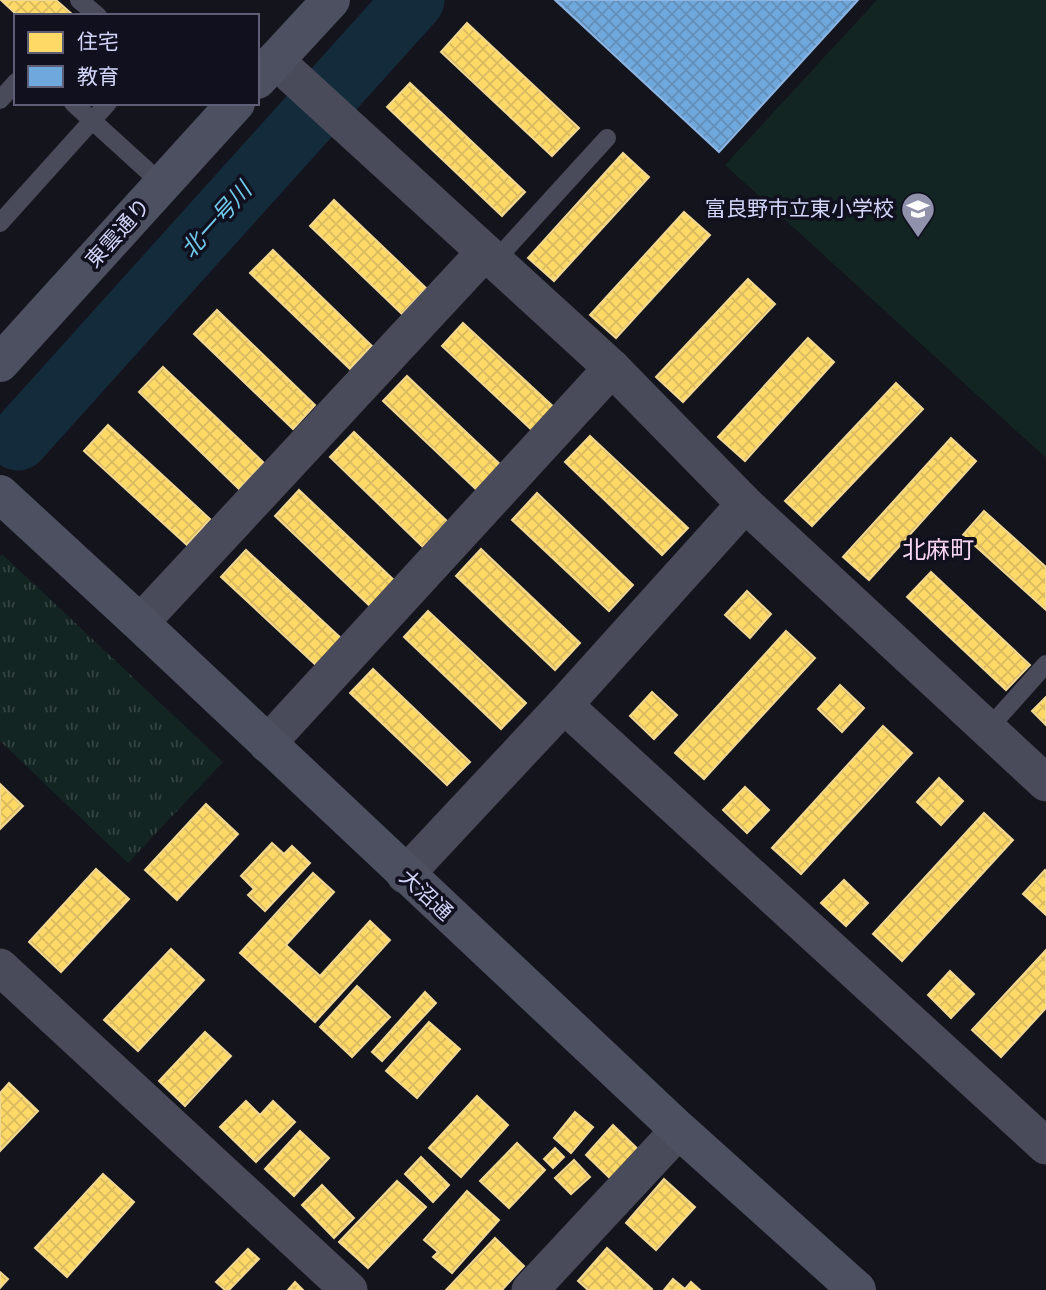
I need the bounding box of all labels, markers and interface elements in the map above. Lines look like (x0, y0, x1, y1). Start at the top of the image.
legend (14, 14, 259, 105)
text: 住宅 (77, 29, 119, 55)
text: 教育 (77, 64, 119, 90)
water label: 北一号川 (175, 174, 259, 264)
school or university icon: 富良野市立東小学校 (899, 190, 937, 239)
street label: 東雲通り (80, 193, 156, 273)
place label: 富良野市立東小学校 (705, 196, 894, 222)
district label: 北麻町 (902, 536, 974, 564)
street label: 大沼通 (394, 864, 458, 926)

